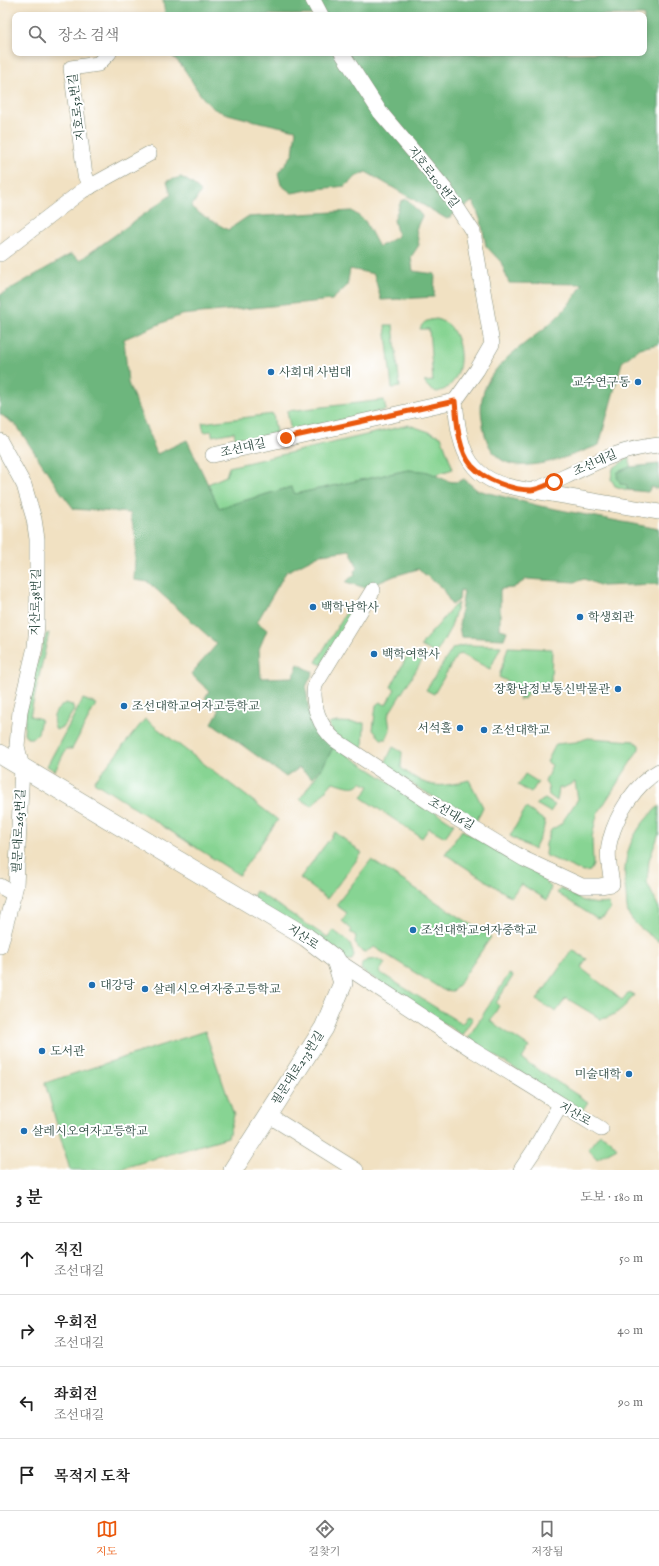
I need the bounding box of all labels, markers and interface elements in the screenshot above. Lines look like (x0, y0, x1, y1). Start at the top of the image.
search box (12, 12, 647, 56)
icon: search (26, 23, 48, 45)
text: 장소 검색 (58, 26, 119, 45)
street label: 지호로52번길 (65, 72, 89, 142)
street label: 지호로100번길 (404, 143, 462, 211)
place label: 사회대 사범대 (279, 365, 351, 380)
marker: 사회대 사범대 (266, 367, 276, 377)
place label: 교수연구동 (572, 375, 630, 390)
marker: 교수연구동 (633, 377, 643, 387)
route end (277, 429, 295, 447)
street label: 조선대길 (219, 435, 267, 461)
street label: 조선대길 (571, 447, 619, 479)
route start (545, 473, 563, 491)
street label: 지산로38번길 (28, 568, 44, 636)
place label: 백학남학사 (321, 600, 379, 615)
marker: 백학남학사 (308, 602, 318, 612)
place label: 학생회관 (588, 610, 635, 625)
marker: 학생회관 (575, 612, 585, 622)
place label: 백학여학사 (382, 647, 440, 662)
marker: 백학여학사 (369, 649, 379, 659)
place label: 장황남정보통신박물관 (494, 682, 610, 697)
marker: 장황남정보통신박물관 (613, 684, 623, 694)
place label: 조선대학교여자고등학교 (132, 699, 260, 714)
marker: 조선대학교여자고등학교 (119, 701, 129, 711)
place label: 서석홀 (417, 721, 452, 736)
marker: 서석홀 (455, 723, 465, 733)
place label: 조선대학교 (492, 723, 550, 738)
marker: 조선대학교 (479, 725, 489, 735)
street label: 필문대로263번길 (9, 788, 29, 874)
street label: 조선대6길 (425, 794, 477, 834)
street label: 지산로 (284, 921, 322, 953)
place label: 조선대학교여자중학교 (421, 923, 537, 938)
marker: 조선대학교여자중학교 (408, 925, 418, 935)
place label: 대강당 (100, 978, 135, 993)
marker: 대강당 (87, 980, 97, 990)
place label: 살레시오여자중고등학교 (153, 982, 281, 997)
marker: 살레시오여자중고등학교 (140, 984, 150, 994)
street label: 필문대로273번길 (269, 1028, 327, 1108)
place label: 도서관 (50, 1044, 85, 1059)
marker: 도서관 (37, 1046, 47, 1056)
place label: 미술대학 (575, 1067, 621, 1082)
marker: 미술대학 (624, 1069, 634, 1079)
street label: 지산로 (556, 1099, 594, 1129)
place label: 살레시오여자고등학교 (32, 1124, 148, 1139)
marker: 살레시오여자고등학교 (19, 1126, 29, 1136)
text: 3 분 (16, 1188, 42, 1209)
text: 도보 · 180 m (580, 1189, 643, 1206)
text: 직진 (54, 1241, 83, 1260)
icon: ahead (16, 1248, 38, 1270)
text: 50 m (619, 1250, 643, 1267)
text: 조선대길 (54, 1263, 104, 1280)
text: 우회전 (54, 1313, 97, 1332)
icon: right (16, 1320, 38, 1342)
text: 40 m (617, 1322, 643, 1339)
text: 조선대길 (54, 1335, 104, 1352)
text: 좌회전 (54, 1385, 97, 1404)
icon: left (16, 1392, 38, 1414)
text: 90 m (618, 1394, 643, 1411)
text: 조선대길 (54, 1407, 104, 1424)
icon: arrive (16, 1464, 38, 1486)
text: 목적지 도착 (54, 1467, 130, 1486)
tab: 지도 (96, 1518, 118, 1559)
tab: 길찾기 (309, 1518, 340, 1559)
tab: 저장됨 (532, 1518, 563, 1559)

